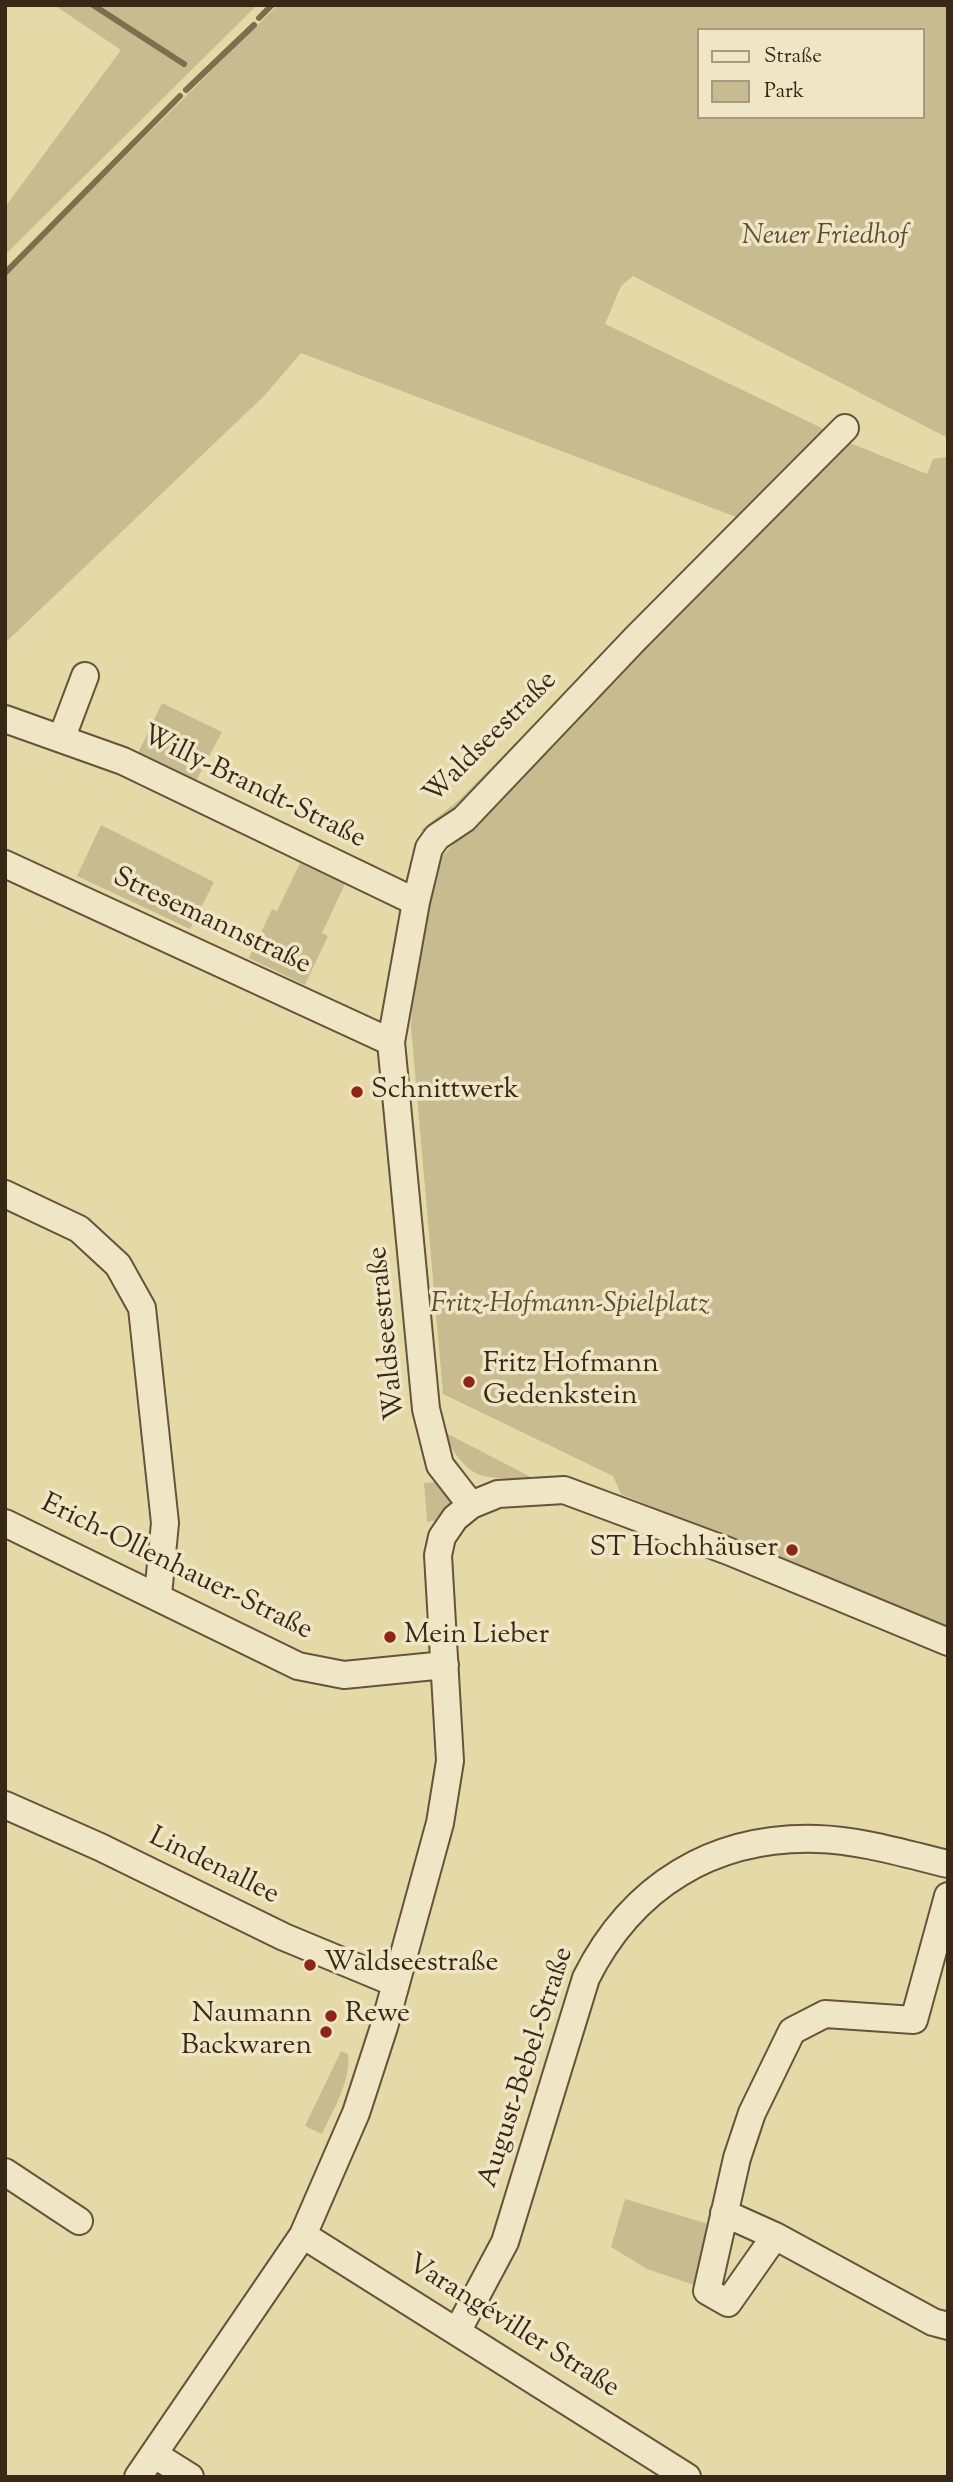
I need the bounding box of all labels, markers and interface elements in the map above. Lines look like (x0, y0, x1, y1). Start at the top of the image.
legend (698, 28, 925, 119)
text: Straße (764, 42, 822, 72)
text: Park (764, 77, 804, 107)
park label: Neuer Friedhof (742, 221, 908, 255)
street label: Waldseestraße (418, 665, 566, 813)
street label: Willy-Brandt-Straße (135, 720, 371, 858)
street label: Stresemannstraße (107, 862, 315, 984)
place label: Schnittwerk (371, 1075, 519, 1109)
marker: Schnittwerk (349, 1084, 365, 1100)
street label: Waldseestraße (363, 1244, 415, 1422)
park label: Fritz-Hofmann-Spielplatz (430, 1289, 710, 1323)
place label: Fritz Hofmann Gedenkstein (483, 1349, 659, 1415)
marker: Fritz Hofmann Gedenkstein (461, 1374, 477, 1390)
street label: Erich-Ollenhauer-Straße (35, 1489, 317, 1649)
place label: ST Hochhäuser (590, 1533, 778, 1567)
marker: ST Hochhäuser (784, 1542, 800, 1558)
place label: Mein Lieber (404, 1620, 549, 1654)
marker: Mein Lieber (382, 1629, 398, 1645)
street label: Lindenallee (142, 1822, 284, 1914)
street label: August-Bebel-Straße (473, 1943, 583, 2193)
place label: Waldseestraße (324, 1948, 499, 1982)
marker: Waldseestraße (302, 1957, 318, 1973)
place label: Naumann Backwaren (181, 1999, 312, 2065)
place label: Rewe (345, 1999, 410, 2033)
marker: Rewe (323, 2008, 339, 2024)
marker: Naumann Backwaren (318, 2024, 334, 2040)
street label: Varangéviller Straße (400, 2249, 624, 2407)

